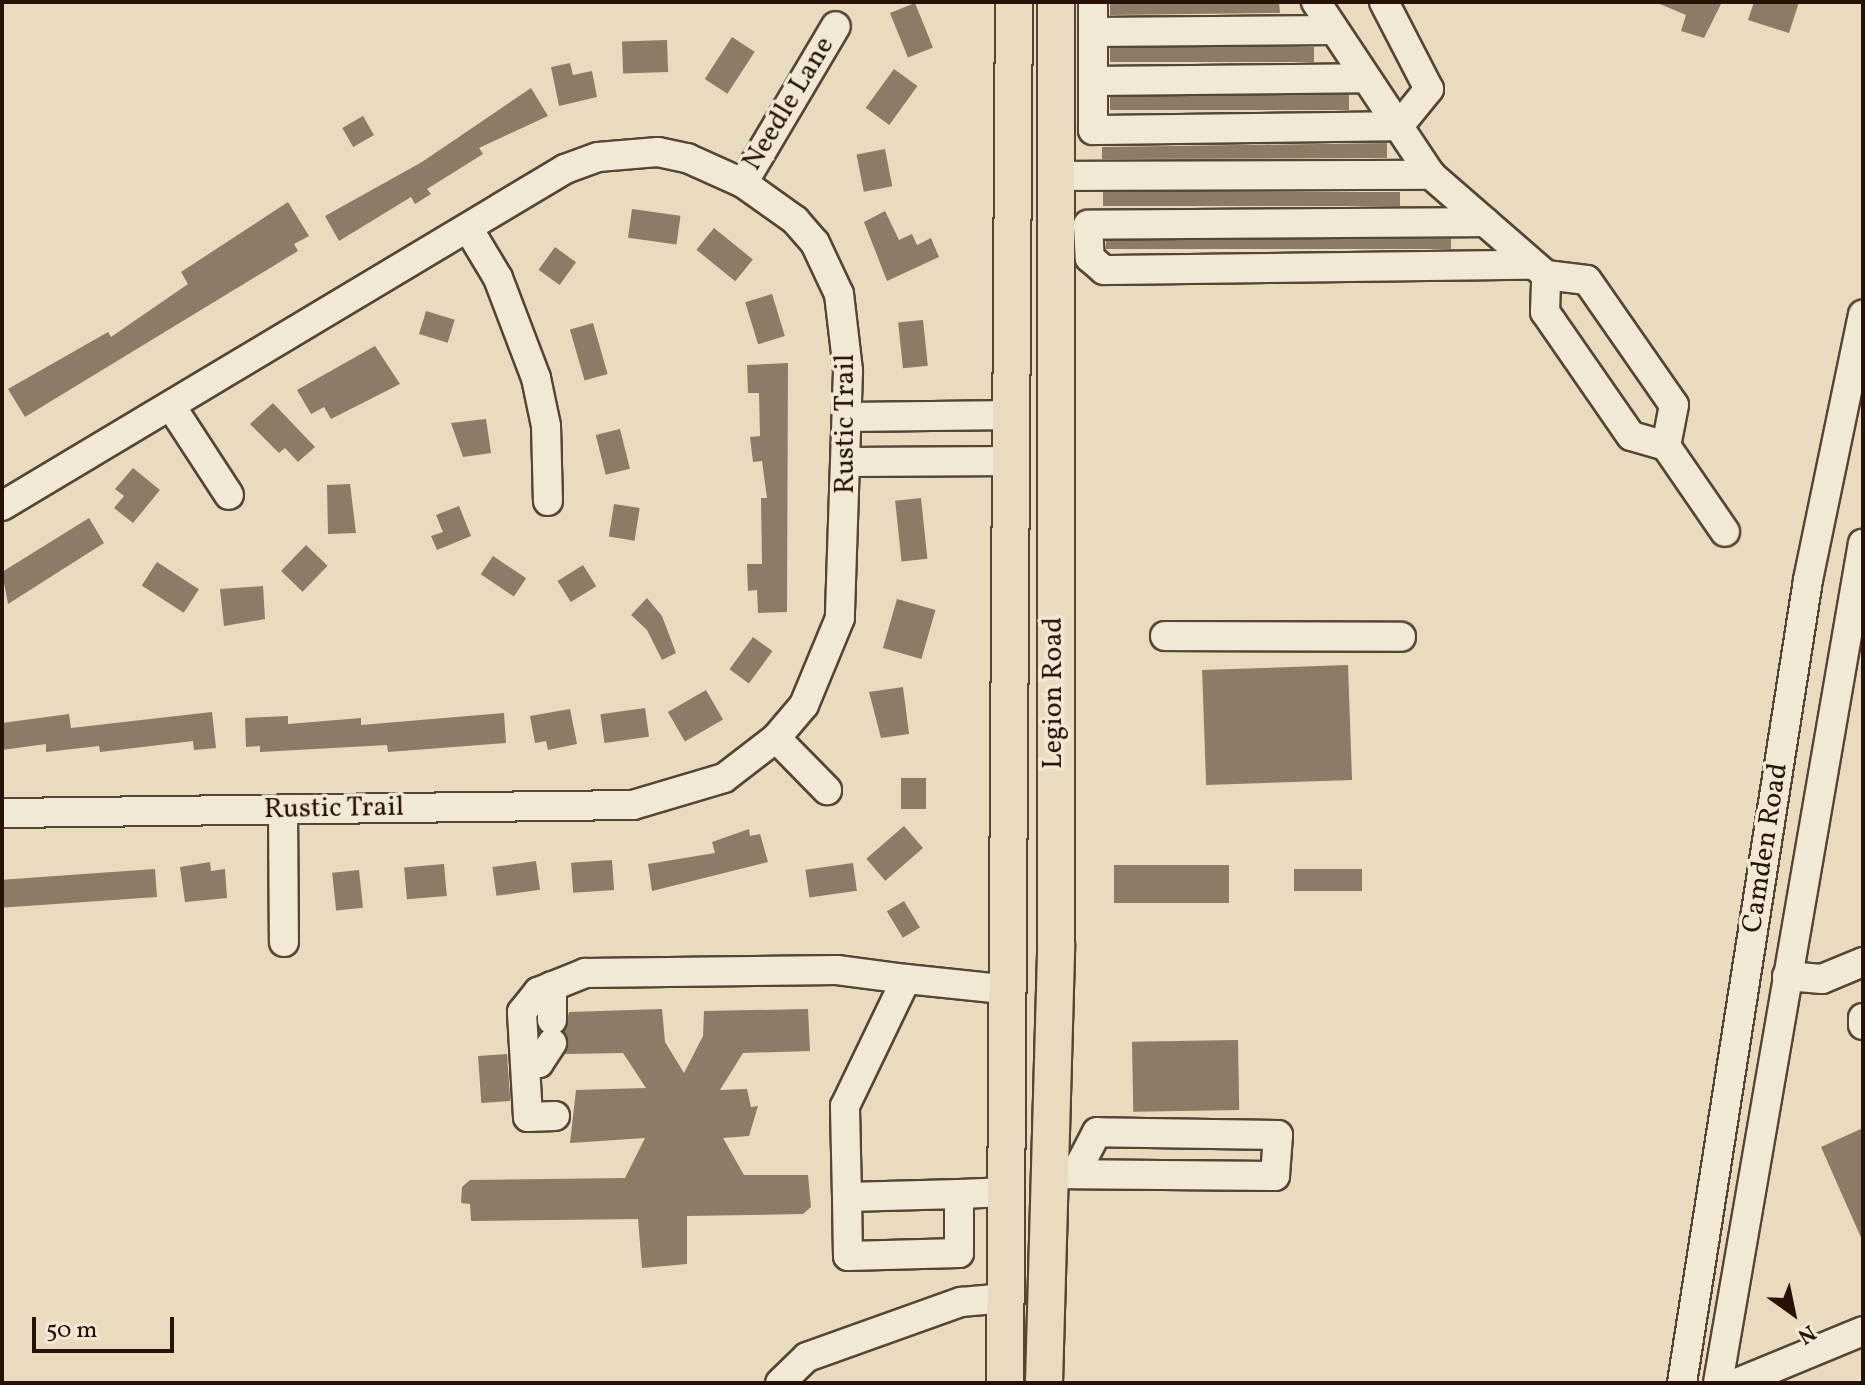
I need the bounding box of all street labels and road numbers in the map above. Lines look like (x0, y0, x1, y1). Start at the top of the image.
street label: Needle Lane (736, 31, 842, 177)
street label: Rustic Trail (829, 353, 863, 495)
street label: Legion Road (1037, 617, 1071, 769)
street label: Camden Road (1736, 761, 1796, 935)
street label: Rustic Trail (263, 791, 405, 827)

